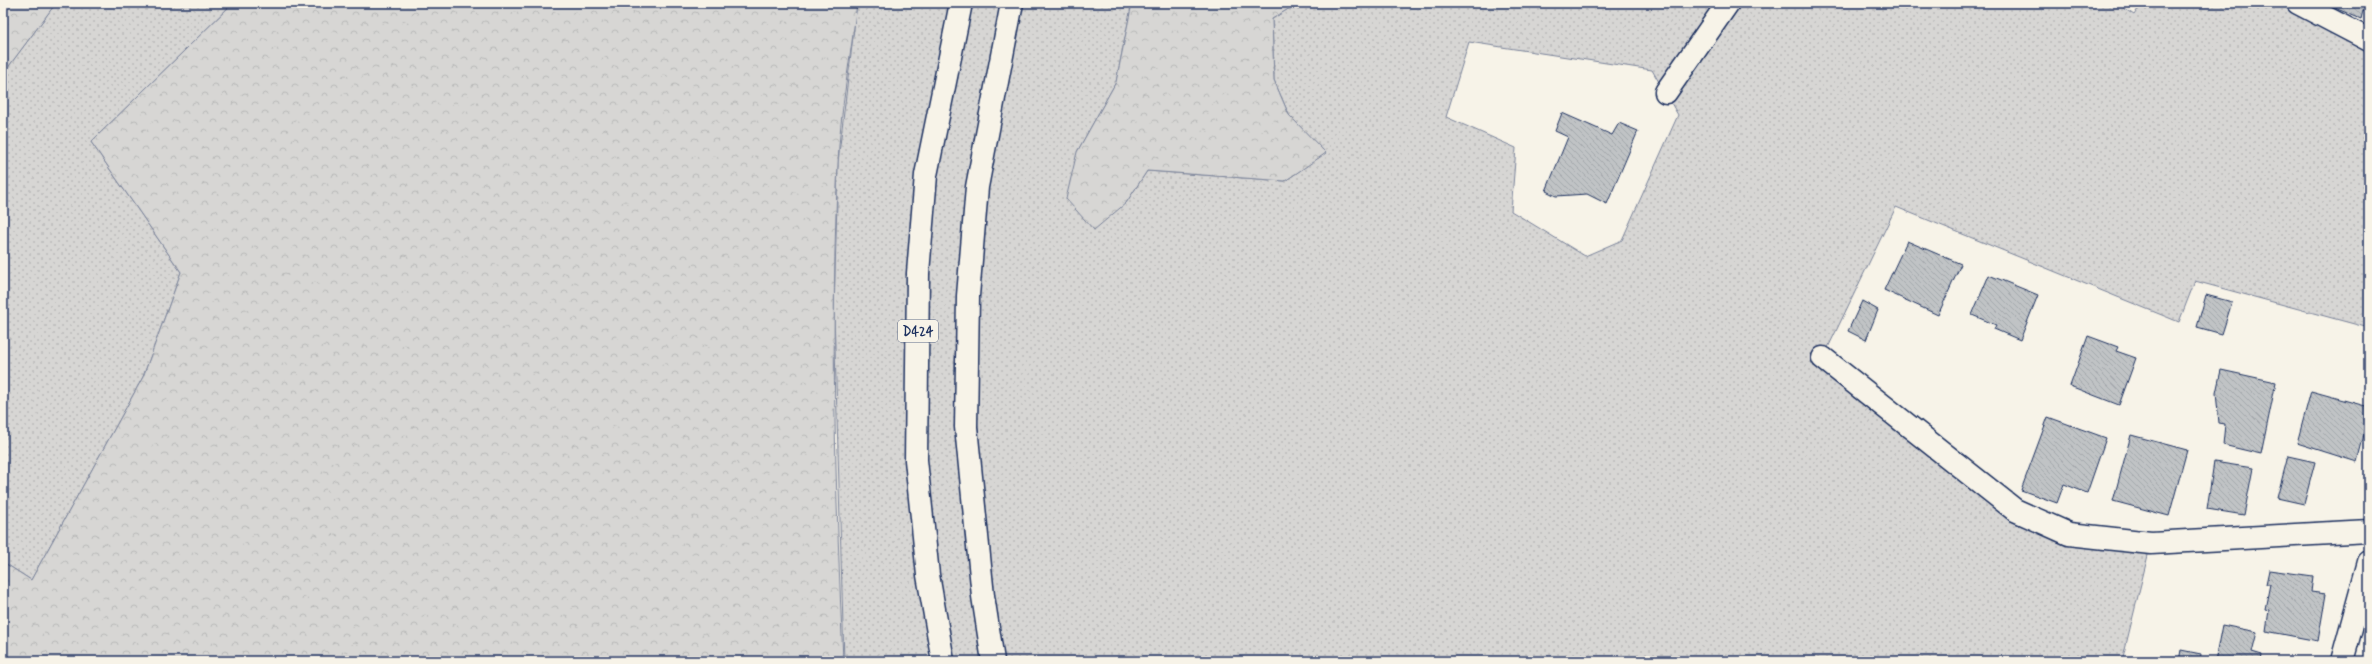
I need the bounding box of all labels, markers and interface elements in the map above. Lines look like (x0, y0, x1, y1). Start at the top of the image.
road number: D424 (898, 320, 938, 342)

